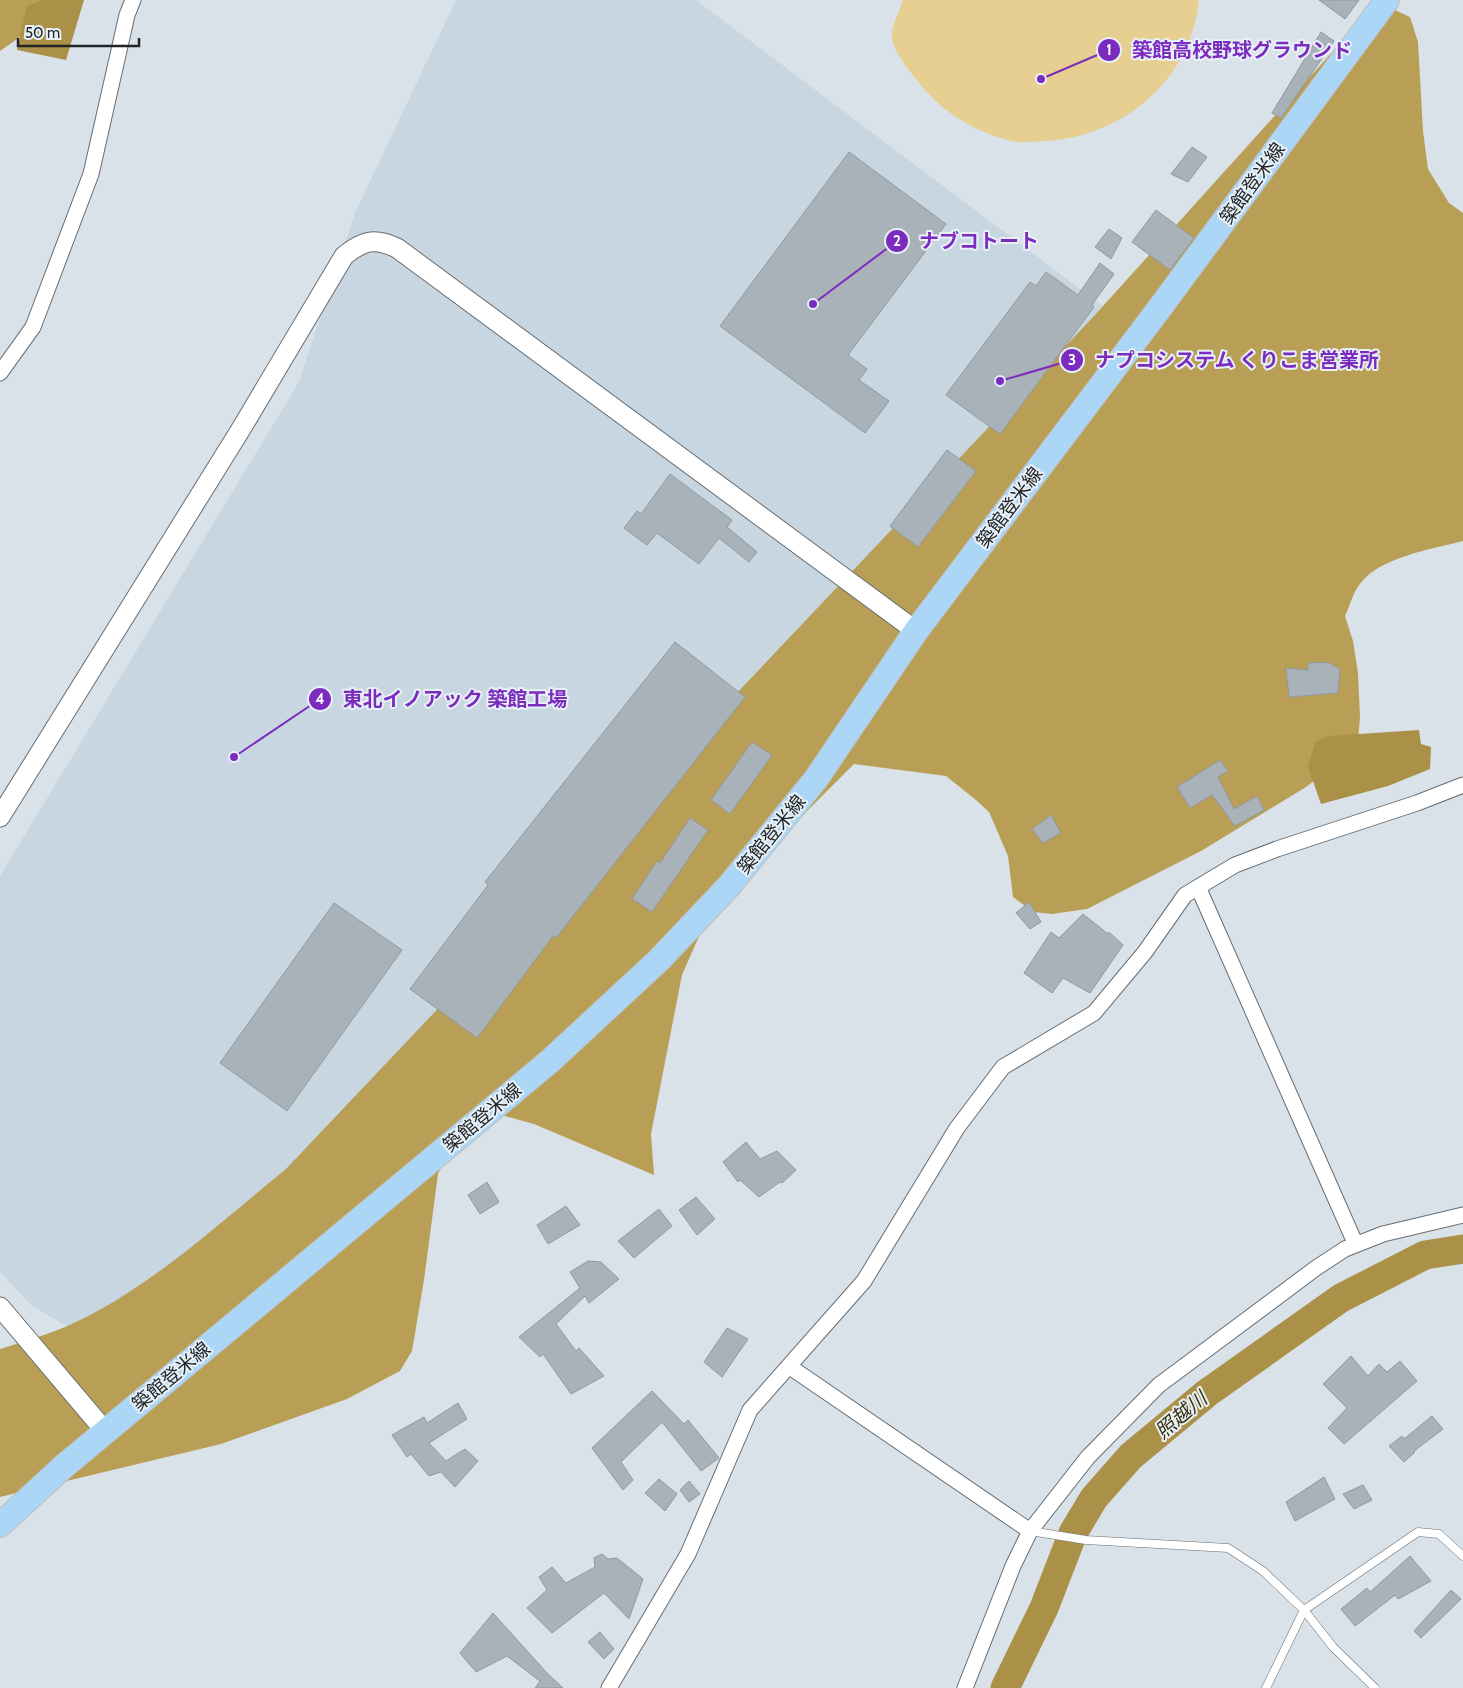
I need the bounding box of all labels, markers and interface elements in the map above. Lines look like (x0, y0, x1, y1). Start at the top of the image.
scale bar (18, 15, 139, 47)
text: 50 m (25, 24, 60, 42)
callout: 築館高校野球グラウンド (1097, 32, 1362, 67)
text: 築館高校野球グラウンド (1132, 38, 1352, 62)
text: 1 (1106, 41, 1112, 59)
street label: 築館登米線 (1215, 138, 1290, 228)
callout: ナブコトート (884, 224, 1049, 259)
text: ナブコトート (919, 229, 1039, 253)
text: 2 (893, 232, 901, 250)
callout: ナプコシステム くりこま営業所 (1060, 342, 1389, 377)
text: ナプコシステム くりこま営業所 (1095, 348, 1379, 372)
text: 3 (1068, 351, 1076, 369)
street label: 築館登米線 (972, 462, 1047, 552)
callout: 東北イノアック 築館工場 (307, 681, 577, 716)
text: 東北イノアック 築館工場 (343, 687, 567, 711)
text: 4 (315, 690, 325, 708)
street label: 築館登米線 (733, 790, 810, 878)
street label: 築館登米線 (439, 1078, 526, 1157)
street label: 築館登米線 (128, 1337, 215, 1416)
water label: 照越川 (1150, 1385, 1213, 1443)

